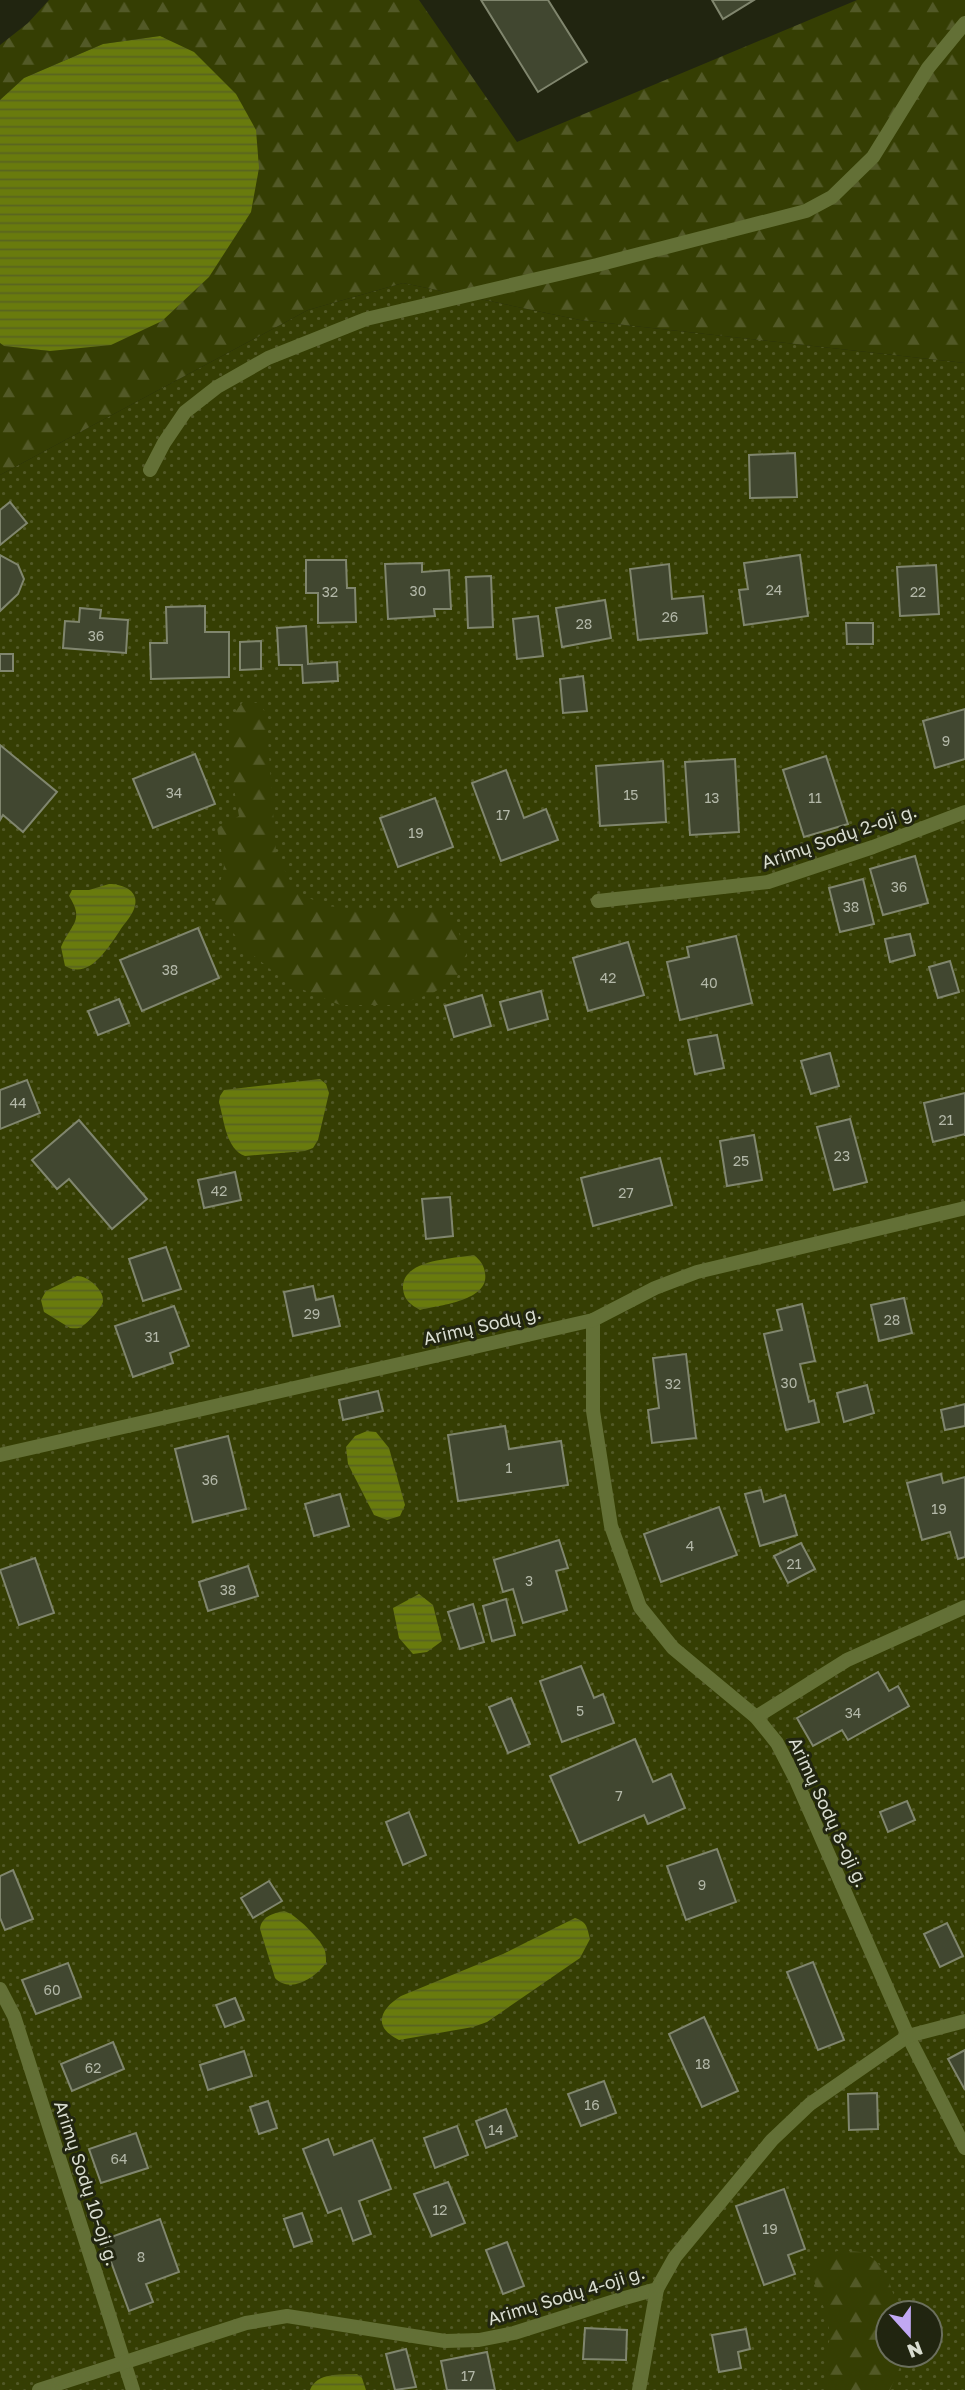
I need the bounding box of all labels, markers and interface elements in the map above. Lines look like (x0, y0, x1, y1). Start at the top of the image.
house number: 24 (766, 581, 782, 598)
house number: 30 (410, 582, 426, 599)
house number: 32 (322, 583, 338, 600)
house number: 22 (910, 583, 926, 600)
house number: 26 (662, 608, 678, 625)
house number: 28 (576, 615, 592, 632)
house number: 36 (88, 627, 104, 644)
house number: 9 (942, 732, 950, 749)
house number: 34 (166, 784, 182, 801)
house number: 15 (624, 786, 638, 803)
house number: 13 (705, 789, 719, 806)
house number: 11 (808, 789, 822, 806)
street label: Arimų Sodų 2-oji g. (758, 799, 920, 873)
house number: 17 (496, 806, 510, 823)
house number: 19 (408, 824, 424, 841)
house number: 36 (891, 878, 907, 895)
house number: 38 (843, 898, 859, 915)
house number: 38 (162, 961, 178, 978)
house number: 42 (600, 969, 616, 986)
house number: 40 (700, 974, 718, 991)
house number: 44 (9, 1094, 27, 1111)
house number: 21 (939, 1111, 954, 1128)
house number: 23 (834, 1147, 850, 1164)
house number: 25 (733, 1152, 749, 1169)
house number: 42 (211, 1182, 227, 1199)
house number: 27 (618, 1184, 634, 1201)
street label: Arimų Sodų g. (421, 1301, 543, 1349)
house number: 29 (304, 1305, 320, 1322)
house number: 28 (884, 1311, 900, 1328)
house number: 31 (145, 1328, 160, 1345)
house number: 30 (781, 1374, 797, 1391)
house number: 32 (665, 1375, 681, 1392)
house number: 1 (506, 1459, 513, 1476)
house number: 36 (202, 1471, 218, 1488)
house number: 19 (931, 1500, 947, 1517)
house number: 4 (686, 1537, 694, 1554)
house number: 21 (787, 1555, 802, 1572)
house number: 3 (525, 1572, 533, 1589)
house number: 38 (220, 1581, 236, 1598)
house number: 5 (576, 1702, 584, 1719)
house number: 34 (845, 1704, 861, 1721)
street label: Arimų Sodų 8-oji g. (785, 1733, 873, 1891)
house number: 7 (615, 1787, 623, 1804)
house number: 9 (698, 1876, 706, 1893)
house number: 60 (43, 1981, 61, 1998)
house number: 18 (695, 2055, 711, 2072)
house number: 62 (85, 2059, 101, 2076)
house number: 16 (584, 2096, 600, 2113)
street label: Arimų Sodų 10-oji g. (50, 2098, 124, 2268)
house number: 14 (488, 2121, 504, 2138)
house number: 64 (110, 2150, 128, 2167)
house number: 12 (433, 2201, 447, 2218)
house number: 19 (762, 2220, 778, 2237)
house number: 8 (137, 2248, 145, 2265)
street label: Arimų Sodų 4-oji g. (485, 2261, 647, 2329)
north arrow (874, 2299, 944, 2369)
text: N (904, 2337, 926, 2364)
house number: 17 (461, 2367, 475, 2384)

